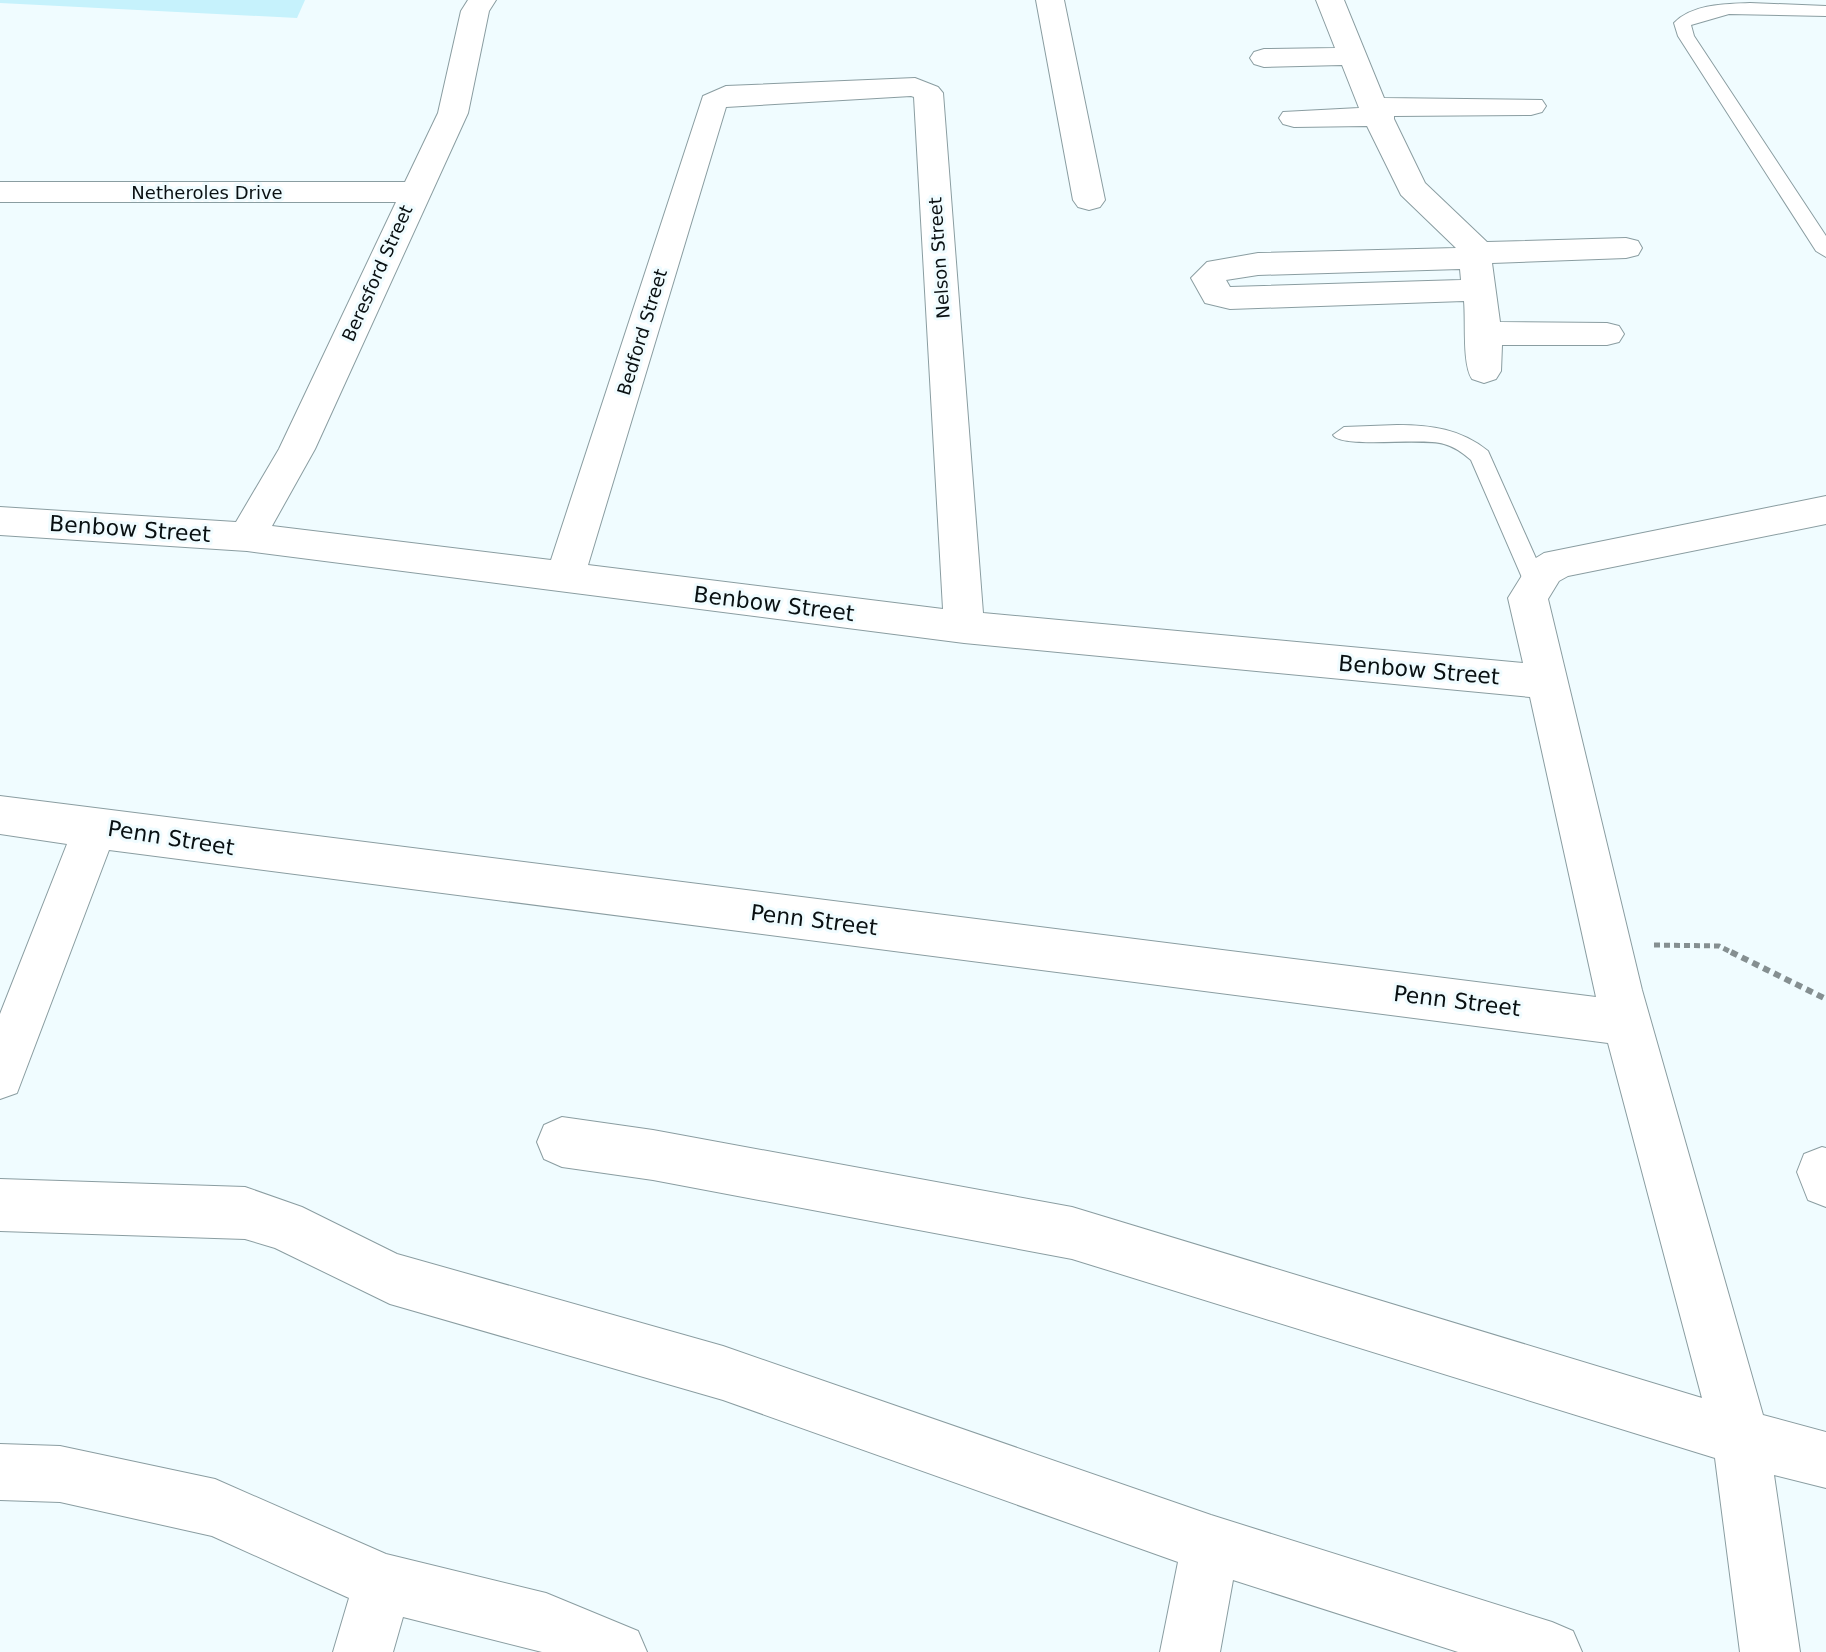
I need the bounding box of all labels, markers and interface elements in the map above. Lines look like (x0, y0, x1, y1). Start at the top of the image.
street label: Netheroles Drive (131, 182, 283, 203)
street label: Nelson Street (924, 197, 954, 319)
street label: Beresford Street (337, 202, 417, 344)
street label: Bedford Street (613, 266, 671, 398)
street label: Benbow Street (48, 511, 212, 547)
street label: Benbow Street (692, 582, 856, 626)
street label: Benbow Street (1337, 650, 1501, 690)
street label: Penn Street (106, 816, 236, 860)
street label: Penn Street (749, 900, 879, 940)
street label: Penn Street (1392, 981, 1522, 1021)

